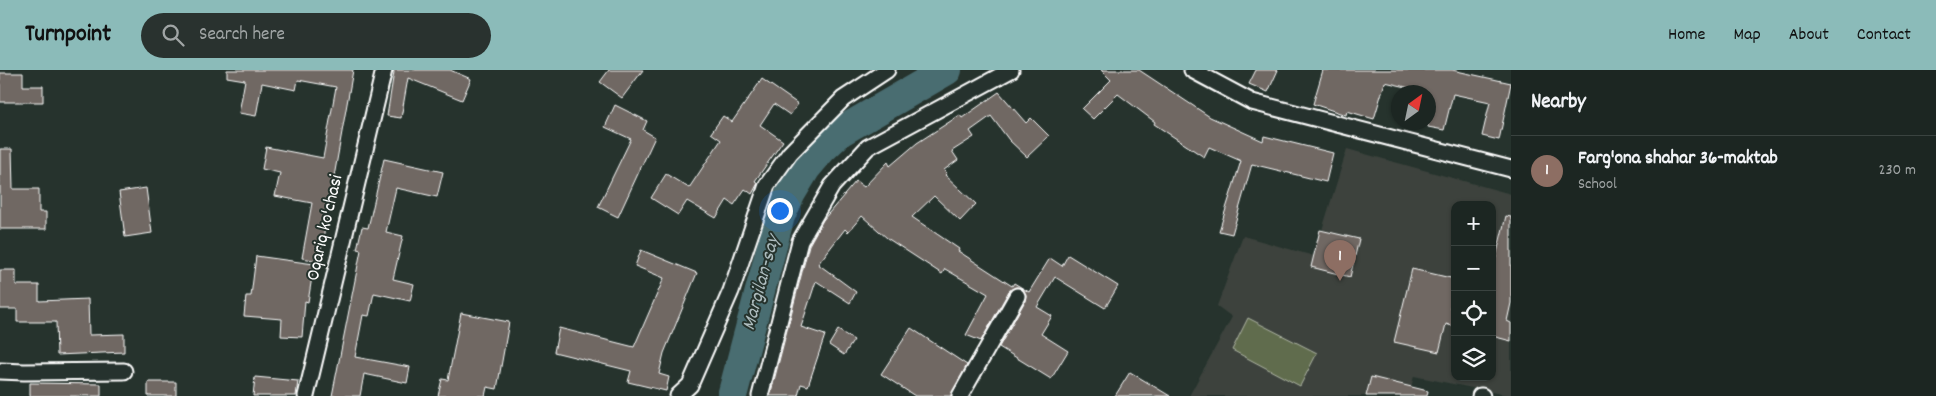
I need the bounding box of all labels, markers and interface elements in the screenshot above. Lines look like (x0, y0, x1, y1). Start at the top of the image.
search box (141, 13, 491, 58)
text: Turnpoint (25, 18, 111, 52)
icon: search (159, 21, 187, 49)
text: Search here (199, 22, 285, 49)
text: Home (1668, 23, 1705, 48)
text: Map (1733, 23, 1761, 48)
text: About (1789, 23, 1829, 48)
text: Contact (1857, 23, 1911, 48)
north arrow (1391, 85, 1436, 130)
text: Nearby (1531, 88, 1586, 118)
text: Farg'ona shahar 36-maktab (1578, 146, 1778, 173)
text: 1 (1545, 159, 1549, 182)
text: 230 m (1879, 159, 1916, 182)
street label: Oqariq ko'chasi (301, 172, 351, 284)
text: School (1578, 173, 1617, 196)
your location (767, 198, 793, 224)
map controls (1451, 201, 1496, 381)
button: + (1451, 201, 1496, 246)
water label: Margilan-say (736, 230, 789, 334)
pin: 1 (1324, 240, 1356, 281)
button: − (1451, 246, 1496, 291)
button: locate (1451, 291, 1496, 336)
button: layers (1451, 336, 1496, 381)

